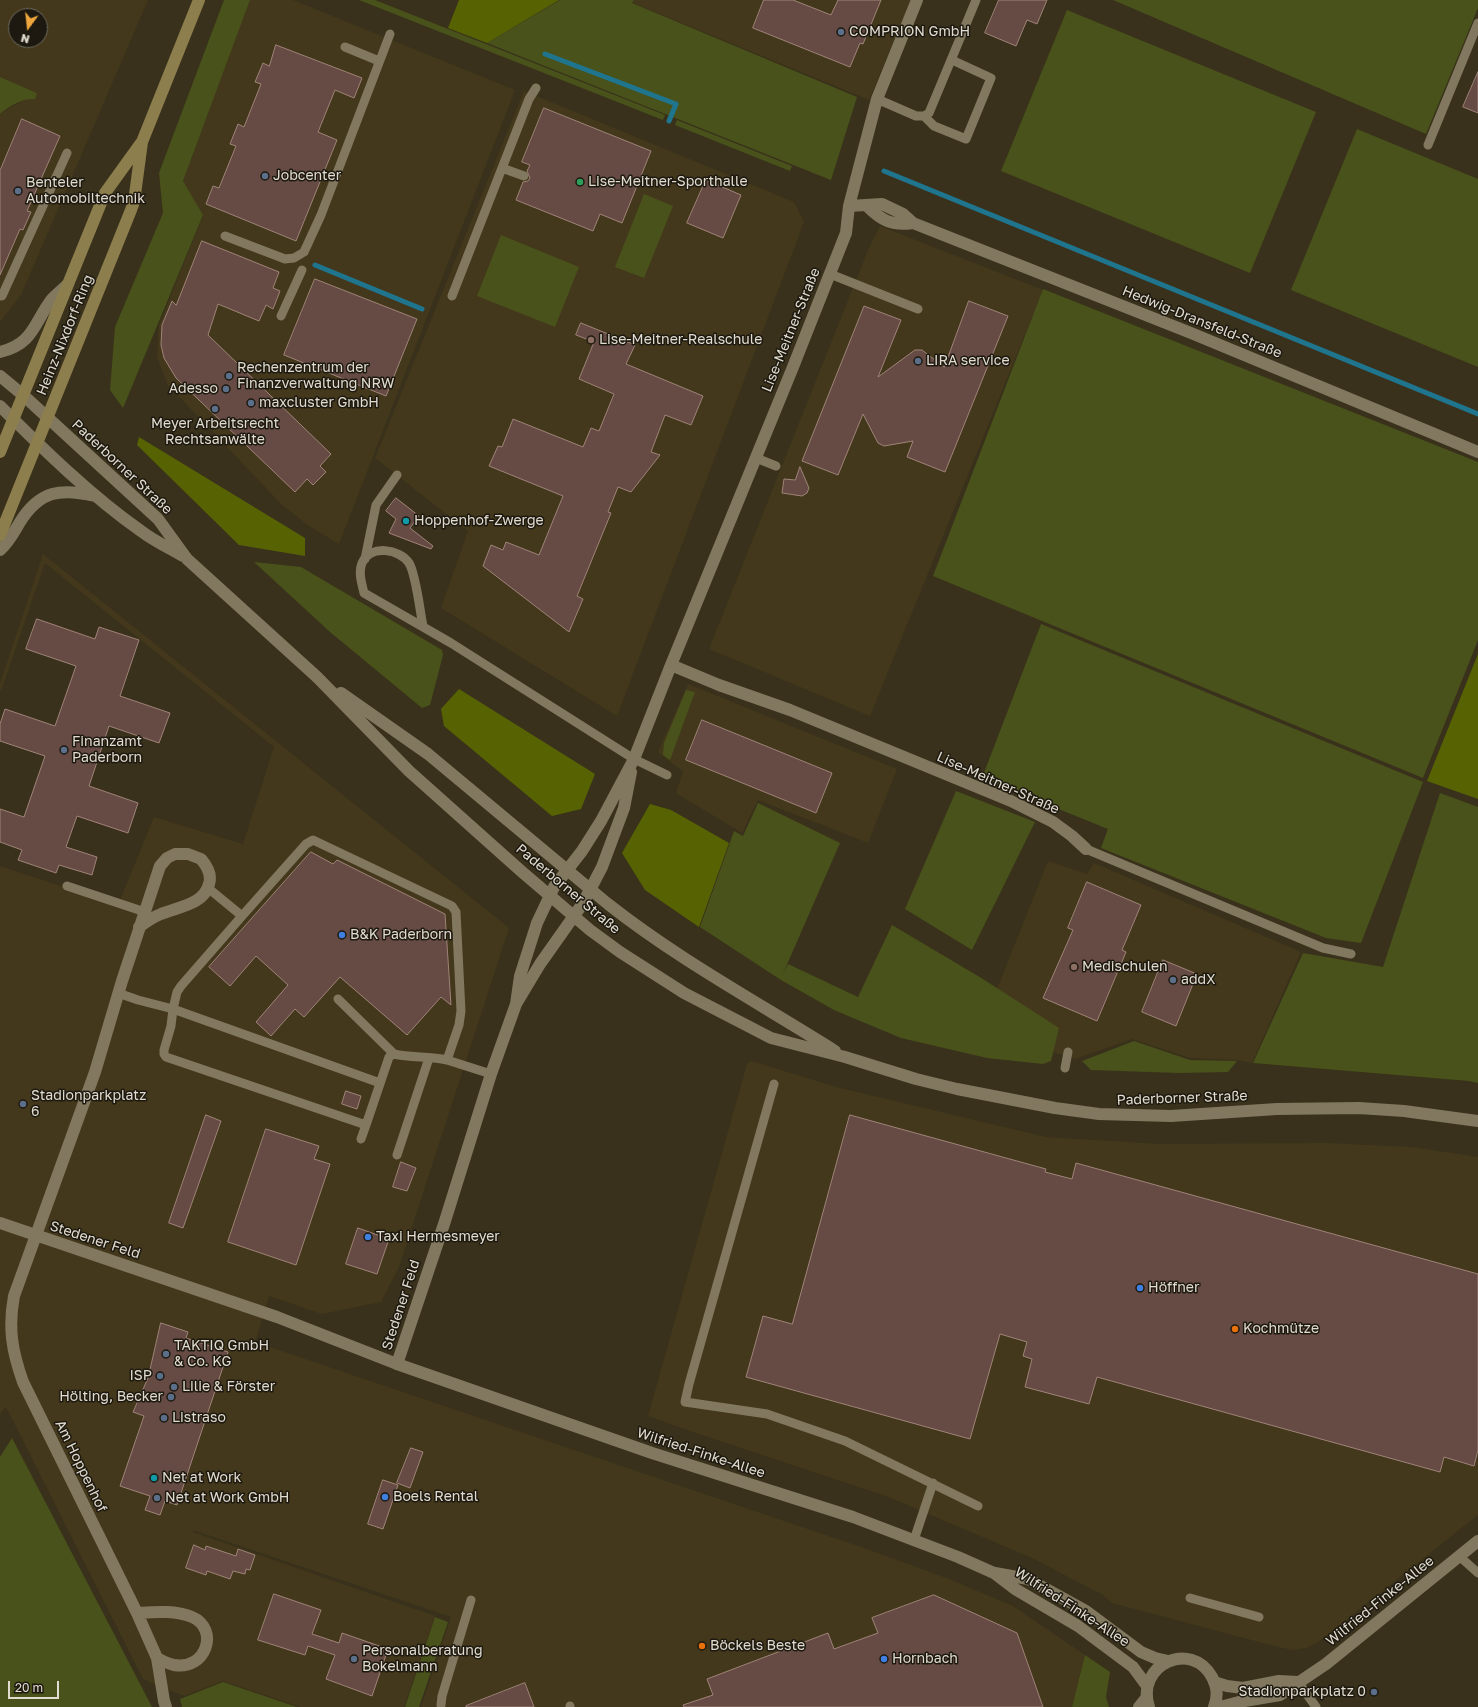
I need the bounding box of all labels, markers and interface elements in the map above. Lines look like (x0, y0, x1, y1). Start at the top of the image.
north arrow (8, 8, 48, 48)
place label: COMPRION GmbH (849, 24, 970, 40)
marker: COMPRION GmbH (836, 27, 846, 37)
text: N (19, 32, 31, 46)
place label: Jobcenter (273, 168, 341, 184)
marker: Jobcenter (260, 171, 270, 181)
place label: Lise-Meitner-Sporthalle (588, 174, 748, 190)
place label: Benteler Automobiltechnik (26, 175, 145, 208)
marker: Lise-Meitner-Sporthalle (575, 177, 585, 187)
marker: Benteler Automobiltechnik (13, 186, 23, 196)
street label: Lise-Meitner-Straße (758, 265, 824, 395)
street label: Heinz-Nixdorf-Ring (33, 272, 97, 398)
street label: Hedwig-Dransfeld-Straße (1120, 282, 1284, 362)
place label: Lise-Meitner-Realschule (599, 332, 762, 348)
marker: Lise-Meitner-Realschule (586, 335, 596, 345)
place label: LIRA service (926, 353, 1010, 369)
marker: LIRA service (913, 356, 923, 366)
place label: Rechenzentrum der Finanzverwaltung NRW (237, 360, 394, 392)
marker: Rechenzentrum der Finanzverwaltung NRW (224, 371, 234, 381)
place label: Adesso (169, 381, 218, 397)
marker: Adesso (221, 384, 231, 394)
place label: maxcluster GmbH (259, 395, 379, 411)
marker: maxcluster GmbH (246, 398, 256, 408)
marker: Meyer Arbeitsrecht Rechtsanwälte (210, 404, 220, 414)
street label: Paderborner Straße (68, 416, 176, 518)
place label: Meyer Arbeitsrecht Rechtsanwälte (151, 416, 279, 448)
place label: Hoppenhof-Zwerge (414, 513, 544, 529)
marker: Hoppenhof-Zwerge (401, 516, 411, 526)
place label: Finanzamt Paderborn (72, 734, 142, 766)
marker: Finanzamt Paderborn (59, 745, 69, 755)
street label: Lise-Meitner-Straße (934, 748, 1062, 818)
street label: Paderborner Straße (512, 840, 624, 938)
place label: B&K Paderborn (350, 927, 452, 943)
marker: B&K Paderborn (337, 930, 347, 940)
place label: Medischulen (1082, 959, 1168, 975)
marker: Medischulen (1069, 962, 1079, 972)
place label: addX (1181, 972, 1215, 988)
marker: addX (1168, 975, 1178, 985)
street label: Paderborner Straße (1116, 1087, 1248, 1109)
place label: Stadionparkplatz 6 (31, 1088, 146, 1120)
marker: Stadionparkplatz 6 (18, 1099, 28, 1109)
street label: Stedener Feld (48, 1217, 142, 1263)
place label: Taxi Hermesmeyer (376, 1229, 500, 1245)
marker: Taxi Hermesmeyer (363, 1232, 373, 1242)
street label: Stedener Feld (378, 1258, 424, 1352)
place label: Höffner (1148, 1280, 1199, 1296)
marker: Höffner (1135, 1283, 1145, 1293)
place label: Kochmütze (1243, 1321, 1319, 1337)
marker: Kochmütze (1230, 1324, 1240, 1334)
place label: TAKTIQ GmbH & Co. KG (174, 1338, 269, 1370)
marker: TAKTIQ GmbH & Co. KG (161, 1349, 171, 1359)
place label: ISP (129, 1368, 152, 1384)
marker: ISP (155, 1371, 165, 1381)
place label: Lilie & Förster (182, 1379, 275, 1395)
marker: Lilie & Förster (169, 1382, 179, 1392)
place label: Hölting, Becker (59, 1389, 163, 1405)
marker: Hölting, Becker (166, 1392, 176, 1402)
place label: Listraso (172, 1410, 226, 1426)
marker: Listraso (159, 1413, 169, 1423)
street label: Am Hoppenhof (51, 1417, 111, 1515)
street label: Wilfried-Finke-Allee (635, 1424, 767, 1482)
place label: Net at Work (162, 1470, 241, 1486)
marker: Net at Work (149, 1473, 159, 1483)
place label: Boels Rental (393, 1489, 478, 1505)
place label: Net at Work GmbH (165, 1490, 289, 1506)
marker: Boels Rental (380, 1492, 390, 1502)
marker: Net at Work GmbH (152, 1493, 162, 1503)
street label: Wilfried-Finke-Allee (1323, 1552, 1437, 1650)
street label: Wilfried-Finke-Allee (1011, 1564, 1133, 1650)
place label: Böckels Beste (710, 1638, 805, 1654)
marker: Böckels Beste (697, 1641, 707, 1651)
place label: Personalberatung Bokelmann (362, 1643, 483, 1676)
place label: Hornbach (892, 1651, 958, 1667)
marker: Personalberatung Bokelmann (349, 1654, 359, 1664)
marker: Hornbach (879, 1654, 889, 1664)
scale bar (10, 1673, 61, 1699)
text: 20 m (15, 1680, 43, 1695)
place label: Stadionparkplatz 0 (1238, 1684, 1366, 1700)
marker: Stadionparkplatz 0 (1369, 1687, 1379, 1697)

